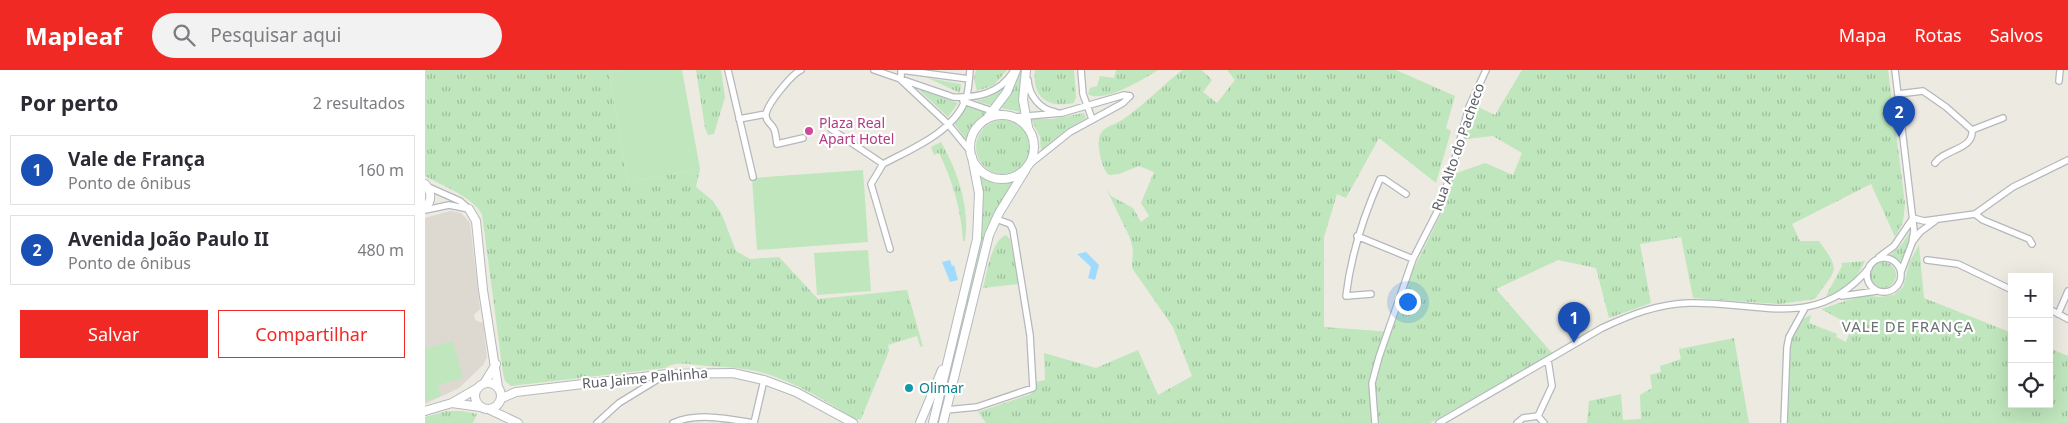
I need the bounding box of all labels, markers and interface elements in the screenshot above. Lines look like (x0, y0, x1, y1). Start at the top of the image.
search box (152, 13, 502, 58)
text: Mapleaf (25, 19, 122, 52)
icon: search (170, 21, 198, 49)
text: Pesquisar aqui (210, 22, 342, 48)
text: Mapa (1839, 23, 1886, 47)
text: Rotas (1914, 23, 1962, 47)
text: Salvos (1990, 23, 2043, 47)
street label: Rua Alto do Pacheco (1427, 80, 1488, 213)
text: Por perto (20, 89, 118, 117)
text: 2 resultados (313, 92, 405, 114)
pin: 2 (1883, 96, 1915, 137)
place label: Plaza Real Apart Hotel (819, 113, 894, 148)
marker: Plaza Real Apart Hotel (803, 125, 815, 137)
text: Vale de França (68, 146, 205, 172)
text: 1 (32, 159, 42, 181)
text: 160 m (357, 159, 404, 181)
text: Ponto de ônibus (68, 172, 191, 194)
text: Avenida João Paulo II (68, 226, 269, 252)
text: 2 (32, 239, 42, 261)
text: 480 m (357, 239, 404, 261)
text: Ponto de ônibus (68, 252, 191, 274)
map controls (2008, 273, 2053, 408)
button: + (2008, 273, 2053, 318)
your location (1395, 289, 1421, 315)
pin: 1 (1558, 302, 1590, 343)
button: Salvar (20, 310, 208, 358)
button: Compartilhar (218, 310, 405, 358)
district label: VALE DE FRANÇA (1842, 316, 1974, 336)
button: − (2008, 318, 2053, 363)
street label: Rua Jaime Palhinha (581, 363, 709, 392)
button: locate (2008, 363, 2053, 408)
place label: Olimar (919, 378, 964, 397)
marker: Olimar (903, 382, 915, 394)

